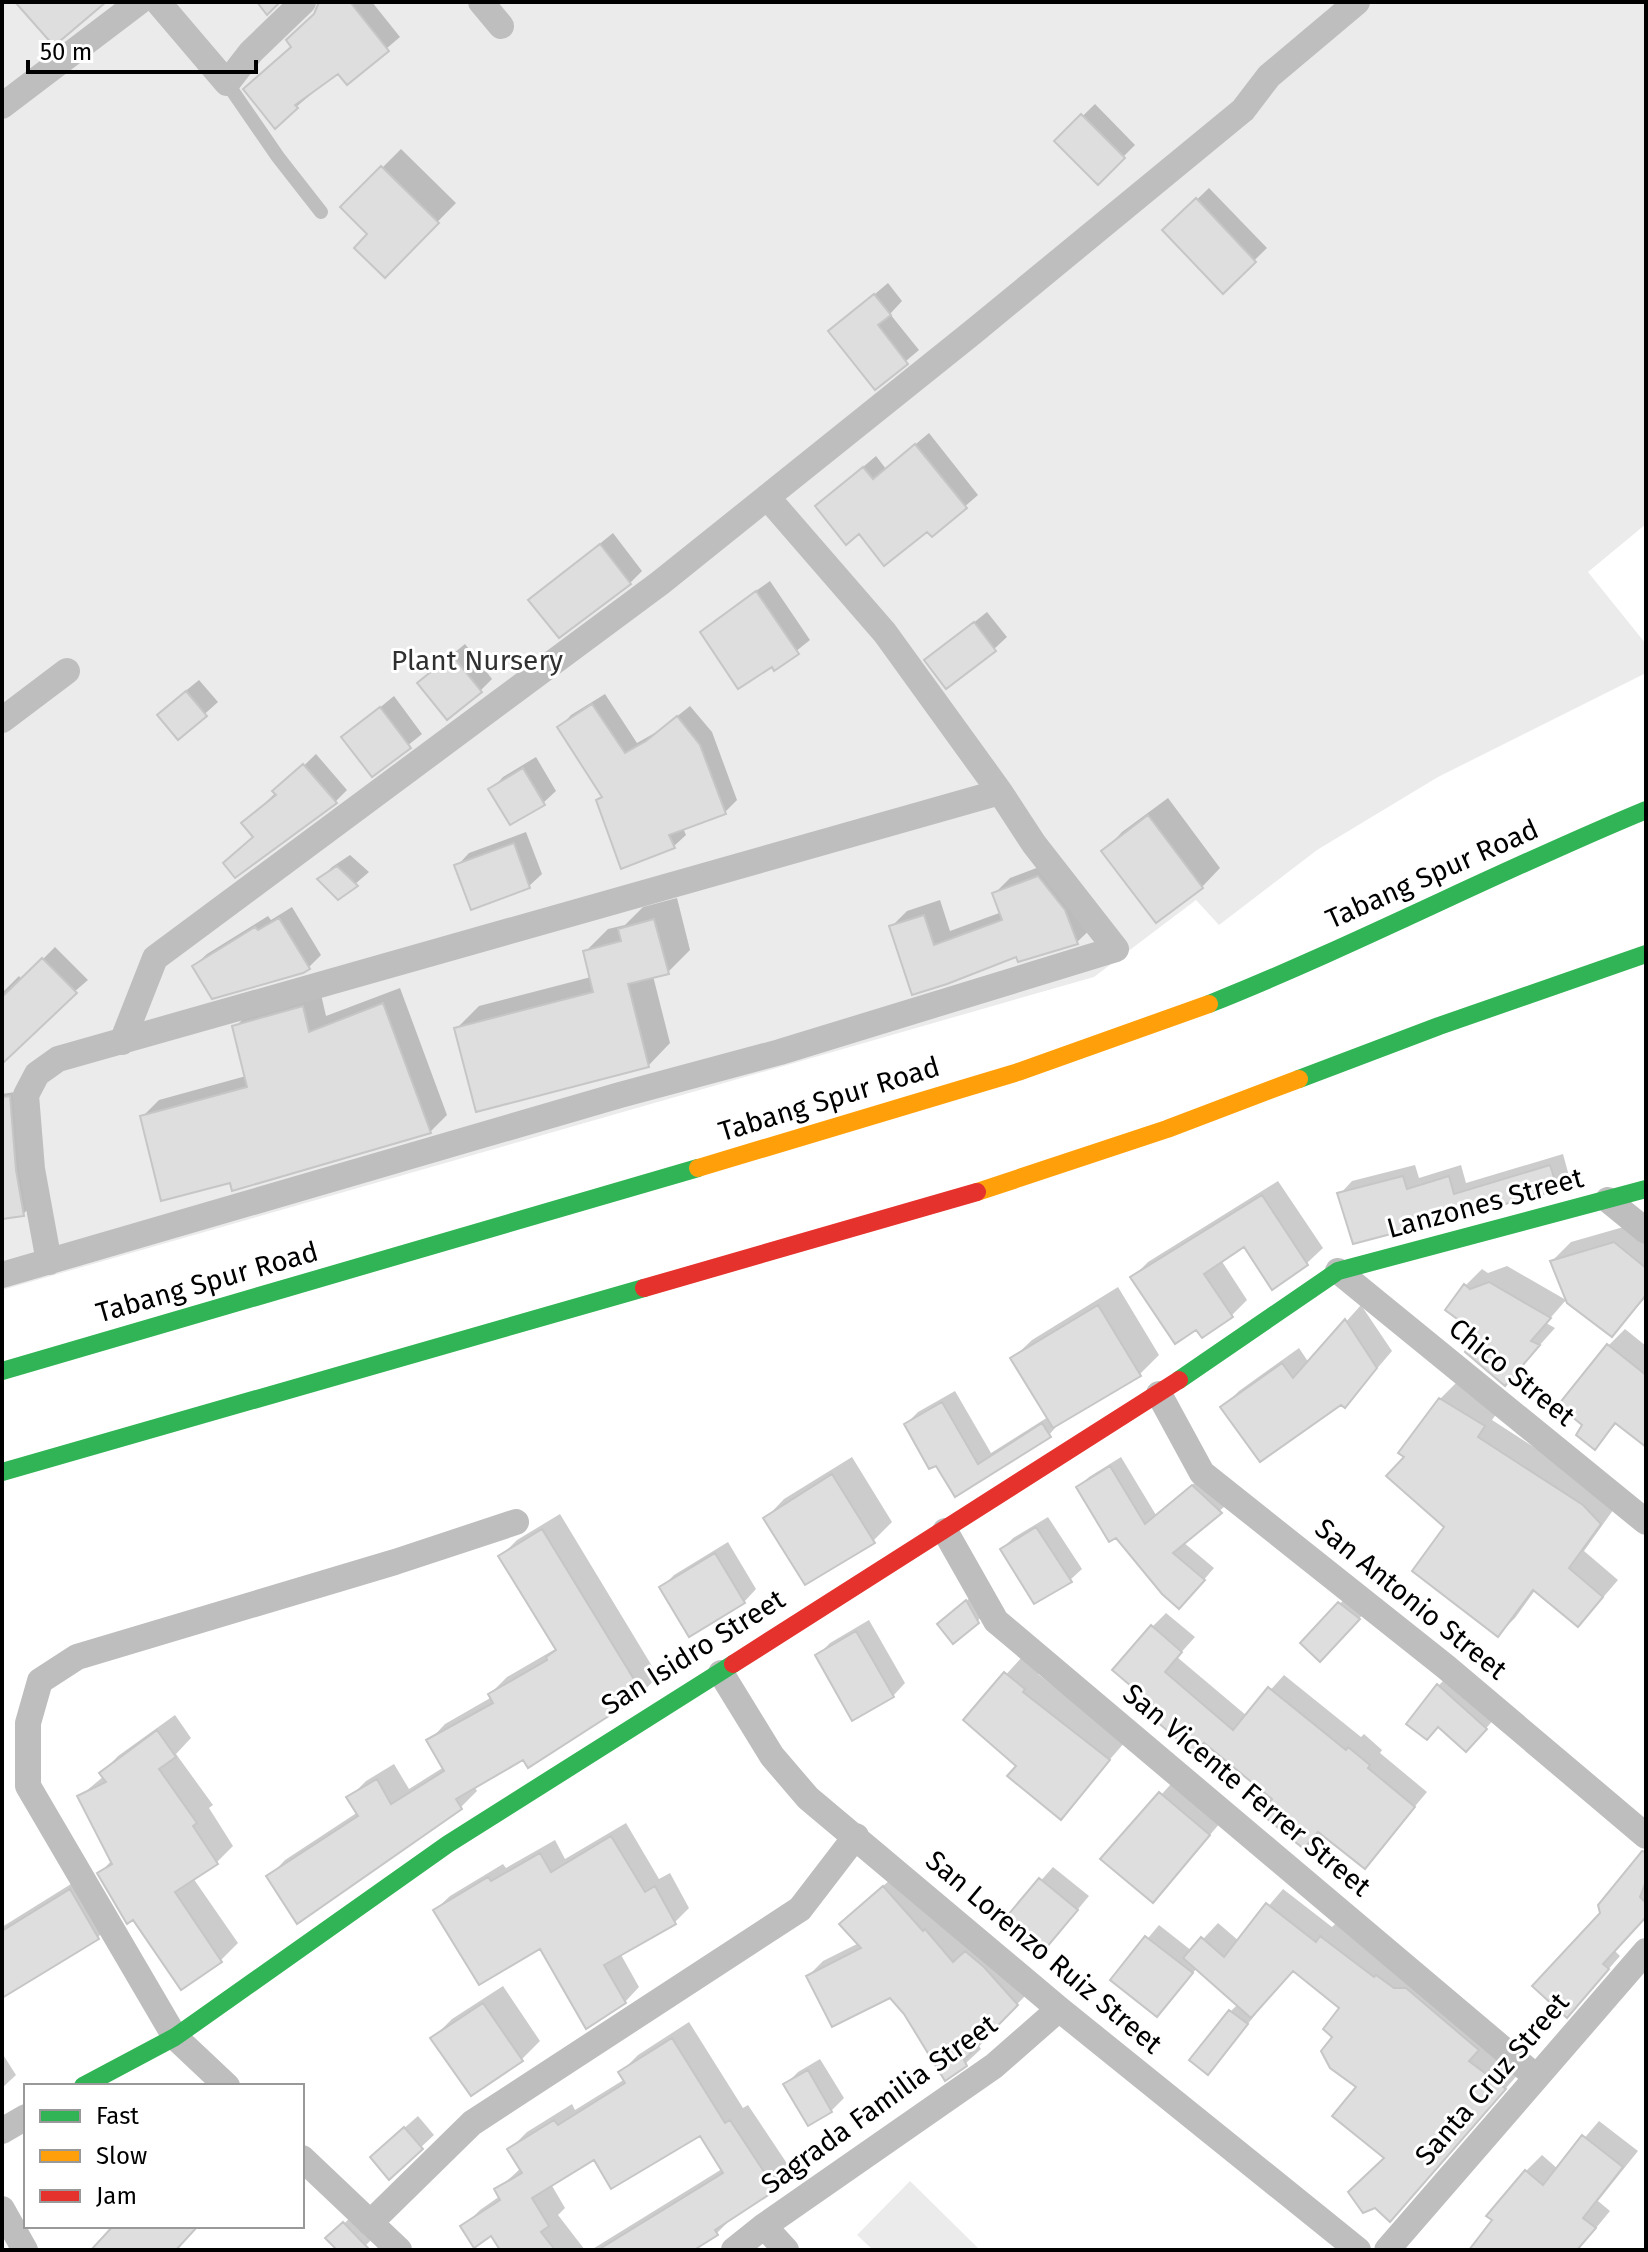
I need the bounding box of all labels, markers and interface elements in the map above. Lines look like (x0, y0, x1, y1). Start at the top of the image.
scale bar (28, 24, 256, 74)
text: 50 m (40, 38, 92, 66)
park label: Plant Nursery (391, 644, 563, 677)
street label: Tabang Spur Road (1321, 812, 1543, 936)
street label: Tabang Spur Road (715, 1050, 943, 1148)
street label: Lanzones Street (1383, 1161, 1588, 1245)
street label: Tabang Spur Road (92, 1235, 322, 1329)
street label: Chico Street (1442, 1311, 1582, 1433)
street label: San Antonio Street (1309, 1512, 1514, 1687)
street label: San Isidro Street (595, 1582, 792, 1722)
street label: San Vicente Ferrer Street (1117, 1677, 1378, 1904)
street label: San Lorenzo Ruiz Street (919, 1844, 1169, 2061)
street label: Santa Cruz Street (1408, 1985, 1576, 2172)
street label: Sagrada Familia Street (755, 2007, 1004, 2201)
legend (24, 2084, 304, 2228)
text: Fast (96, 2102, 139, 2130)
text: Slow (96, 2142, 147, 2170)
text: Jam (96, 2182, 137, 2210)

